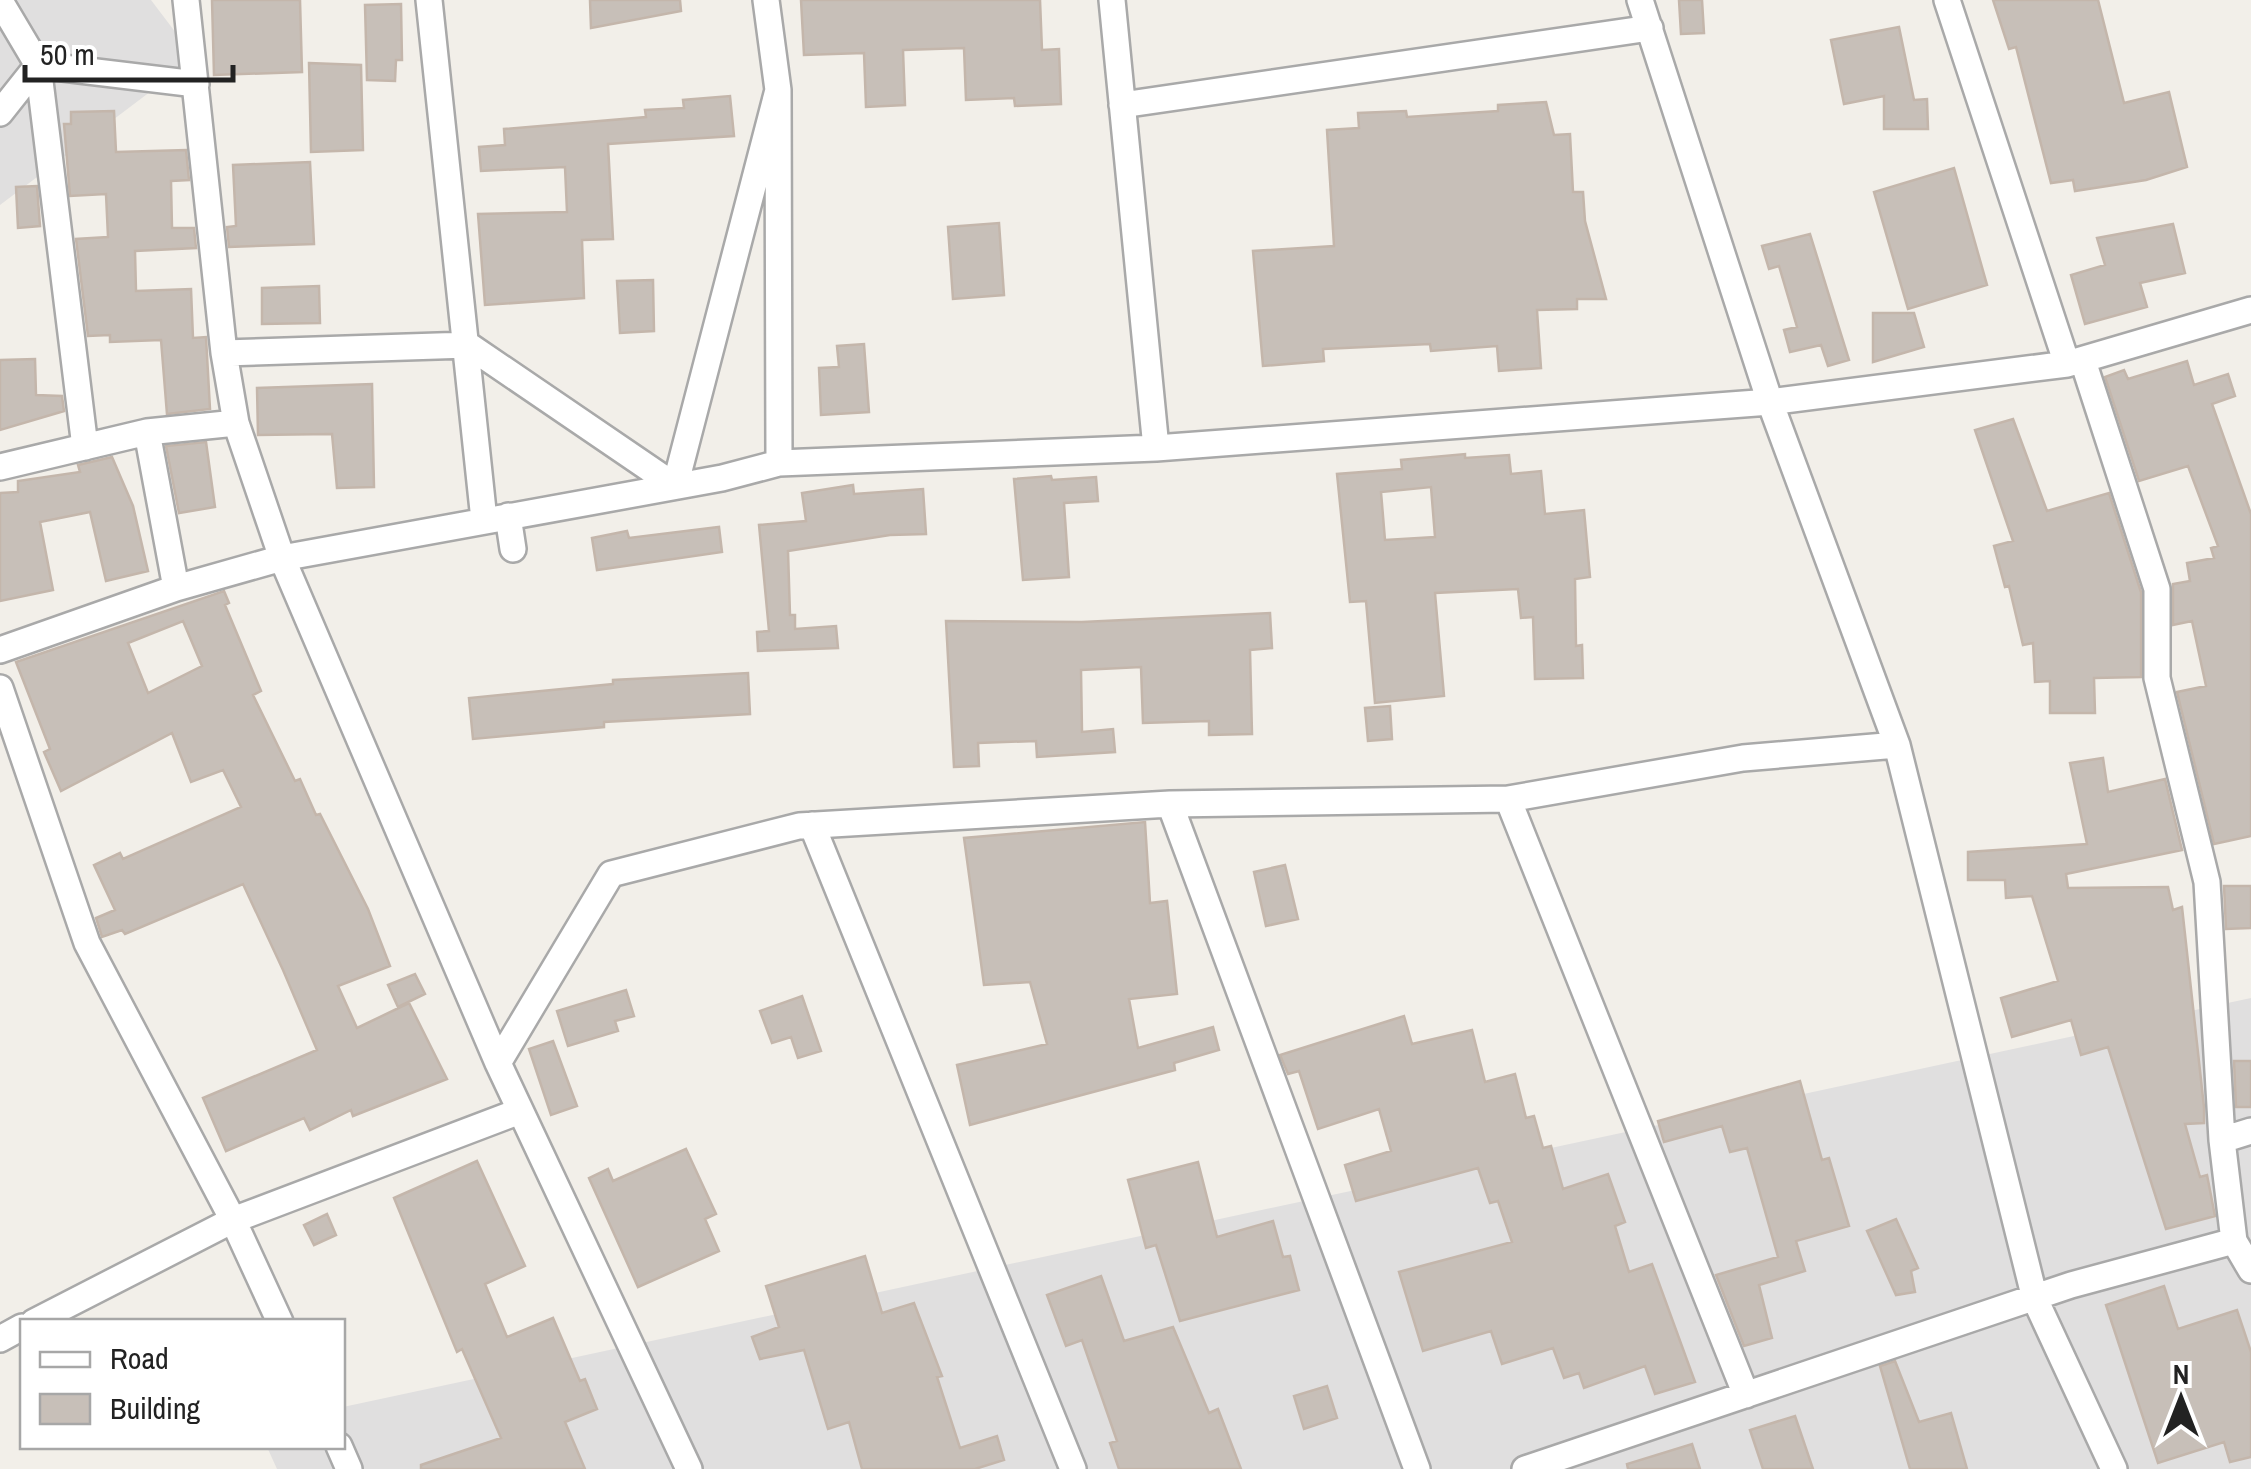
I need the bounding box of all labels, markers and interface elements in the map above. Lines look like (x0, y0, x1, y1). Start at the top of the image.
scale bar (25, 20, 232, 82)
text: 50 m (40, 34, 95, 74)
legend (20, 1319, 345, 1449)
text: Road (110, 1338, 169, 1378)
north arrow (2131, 1349, 2231, 1449)
text: N (2173, 1355, 2189, 1393)
text: Building (110, 1388, 201, 1428)

